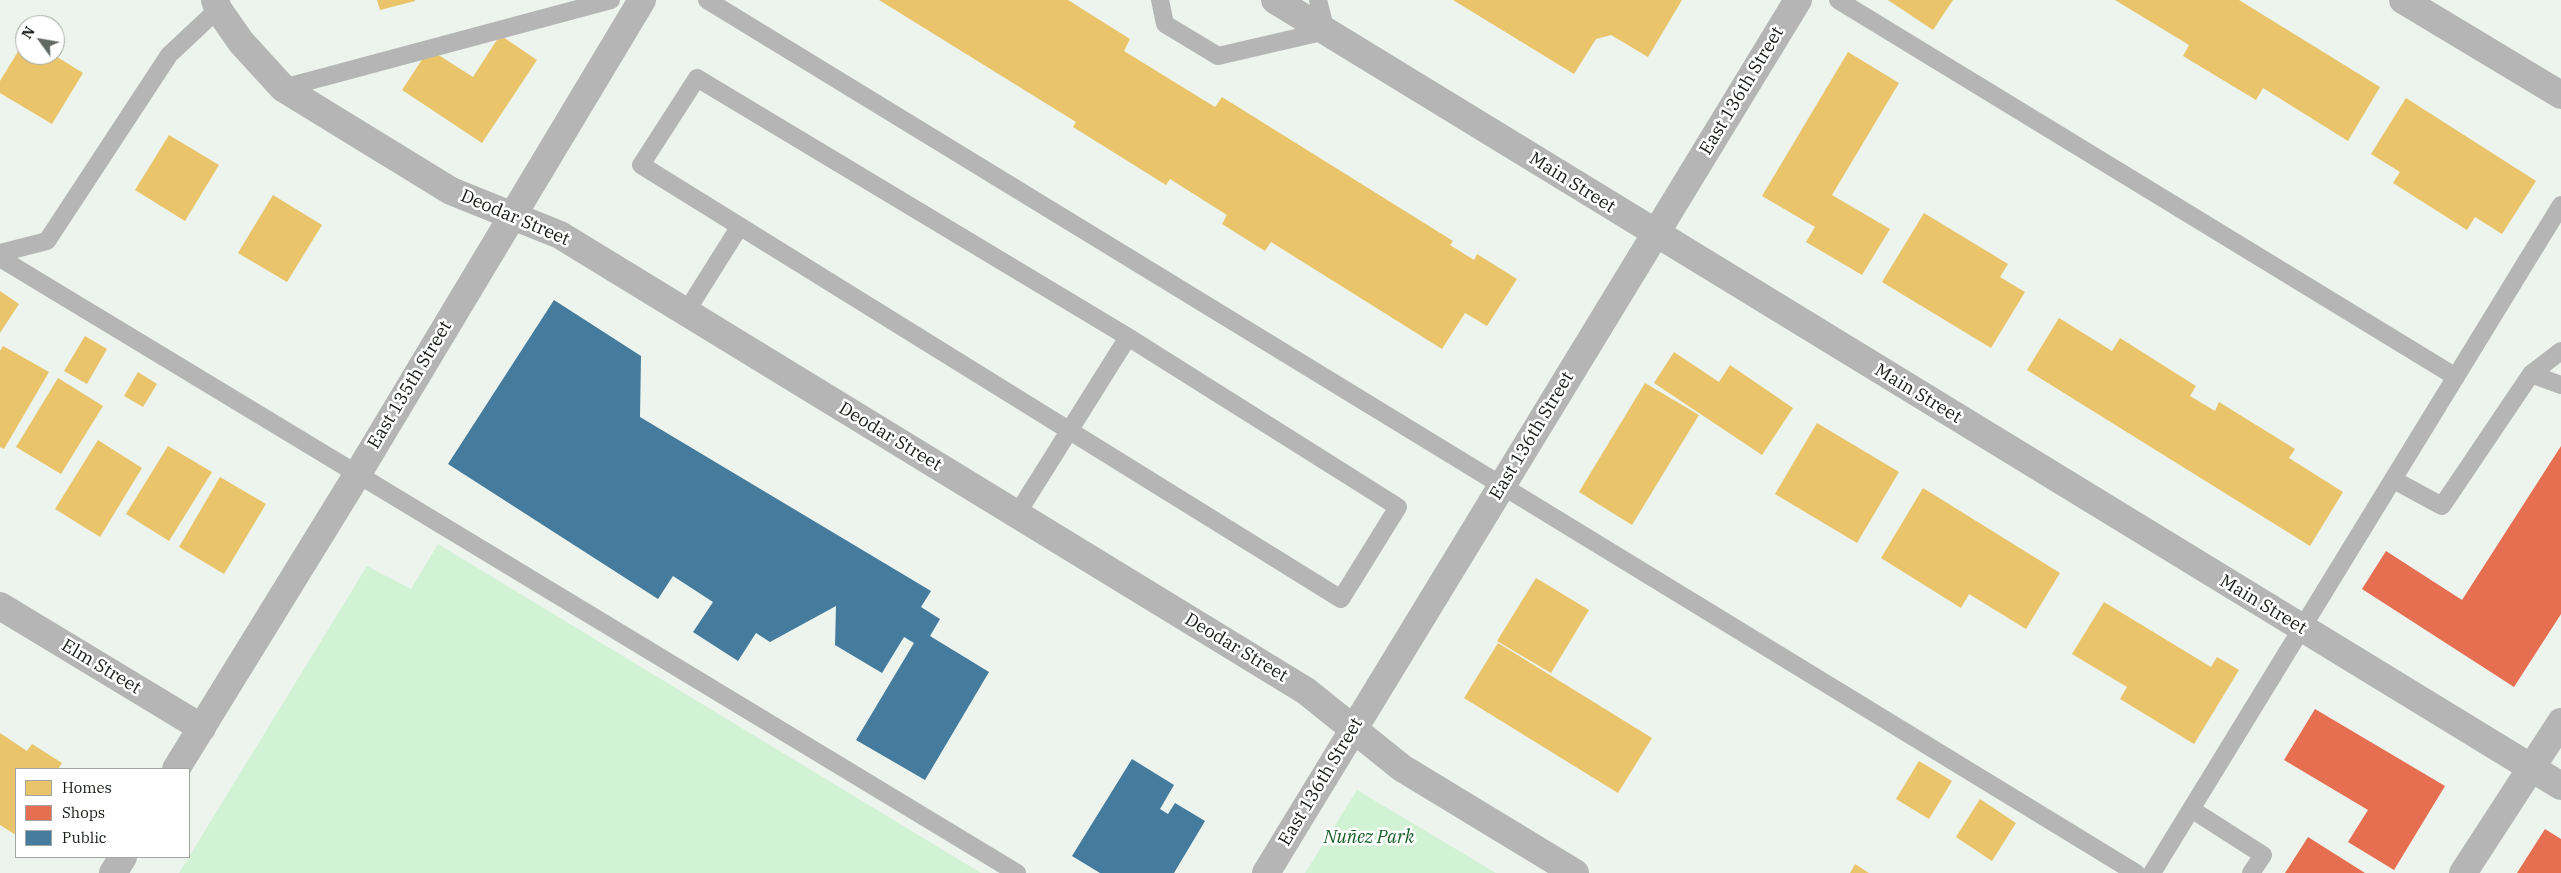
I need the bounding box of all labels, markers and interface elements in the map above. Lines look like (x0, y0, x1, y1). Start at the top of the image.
north arrow (15, 15, 65, 65)
text: N (18, 23, 39, 42)
street label: East 136th Street (1695, 23, 1789, 159)
street label: Main Street (1525, 148, 1619, 218)
street label: Deodar Street (457, 185, 573, 251)
street label: East 135th Street (363, 317, 457, 453)
street label: Main Street (1871, 360, 1965, 428)
street label: East 136th Street (1485, 368, 1579, 504)
street label: Deodar Street (835, 398, 945, 476)
street label: Main Street (2216, 571, 2310, 639)
street label: Deodar Street (1181, 609, 1291, 687)
street label: Elm Street (57, 635, 145, 699)
street label: East 136th Street (1274, 714, 1368, 850)
legend (15, 768, 190, 858)
text: Homes (62, 778, 112, 797)
text: Shops (62, 803, 105, 822)
park label: Nuñez Park (1324, 827, 1414, 849)
text: Public (62, 828, 107, 847)

